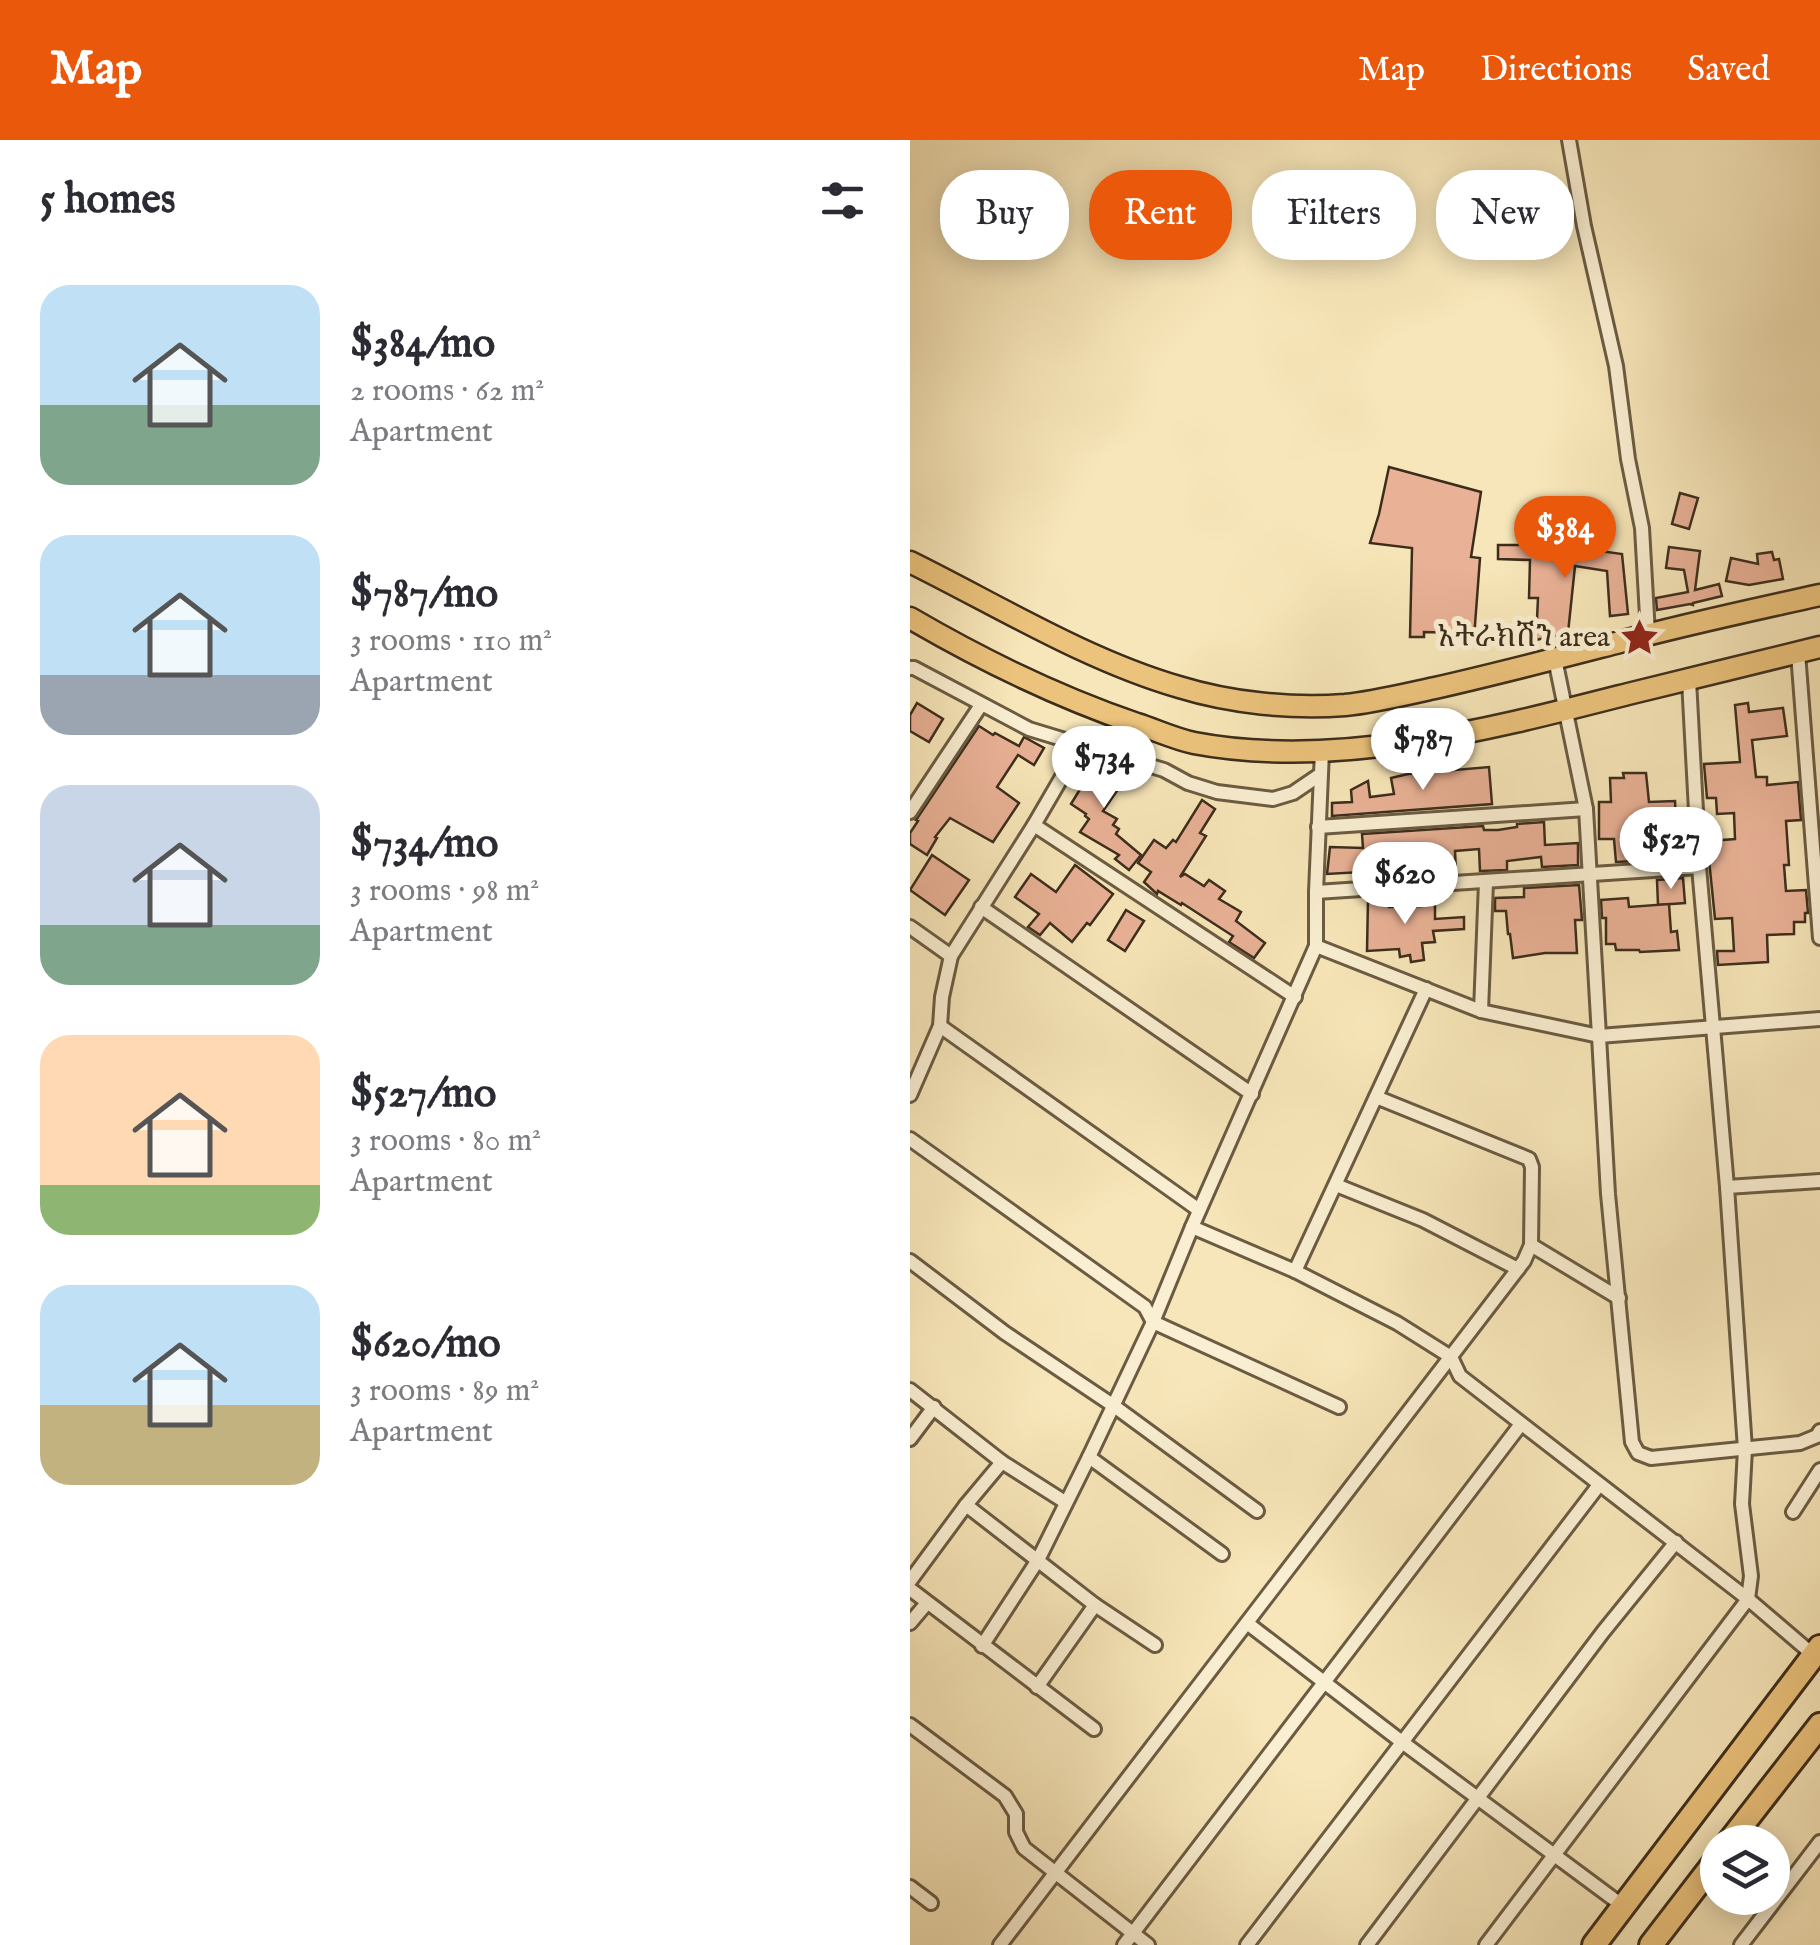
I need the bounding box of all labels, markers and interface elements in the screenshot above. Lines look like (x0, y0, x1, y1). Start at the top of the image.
text: Map (50, 40, 142, 100)
text: Map (1358, 48, 1425, 93)
text: Directions (1480, 48, 1632, 93)
text: Saved (1687, 48, 1770, 93)
chip: Buy (940, 170, 1069, 260)
chip: Rent (1089, 170, 1232, 260)
chip: Filters (1252, 170, 1416, 260)
chip: New (1436, 170, 1574, 260)
icon: filters (815, 173, 870, 228)
text: 5 homes (40, 174, 176, 227)
text: $384/mo (350, 318, 495, 371)
icon: home (120, 325, 240, 445)
text: 2 rooms · 62 m² (350, 371, 544, 412)
text: Apartment (350, 412, 493, 453)
pin: $384 (1506, 496, 1624, 581)
text: $384 (1536, 508, 1594, 549)
text: $787/mo (350, 568, 498, 621)
icon: home (120, 575, 240, 695)
place icon: አትራክሽን area (1619, 617, 1661, 659)
place label: አትራክሽን area (1438, 619, 1610, 657)
text: 3 rooms · 110 m² (350, 621, 552, 662)
text: Apartment (350, 662, 493, 703)
pin: $787 (1364, 708, 1482, 793)
text: $787 (1393, 720, 1453, 761)
pin: $734 (1045, 726, 1163, 811)
text: $734 (1074, 738, 1134, 779)
pin: $527 (1612, 807, 1730, 892)
text: $734/mo (350, 818, 498, 871)
text: $527 (1642, 819, 1700, 860)
icon: home (120, 825, 240, 945)
pin: $620 (1346, 842, 1464, 927)
text: $620 (1374, 854, 1436, 895)
text: 3 rooms · 98 m² (350, 871, 539, 912)
text: Apartment (350, 912, 493, 953)
text: $527/mo (350, 1068, 496, 1121)
icon: home (120, 1075, 240, 1195)
text: 3 rooms · 80 m² (350, 1121, 541, 1162)
text: Apartment (350, 1162, 493, 1203)
text: $620/mo (350, 1318, 501, 1371)
icon: home (120, 1325, 240, 1445)
text: 3 rooms · 89 m² (350, 1371, 539, 1412)
text: Apartment (350, 1412, 493, 1453)
map controls (1700, 1825, 1790, 1915)
button: layers (1700, 1825, 1790, 1915)

